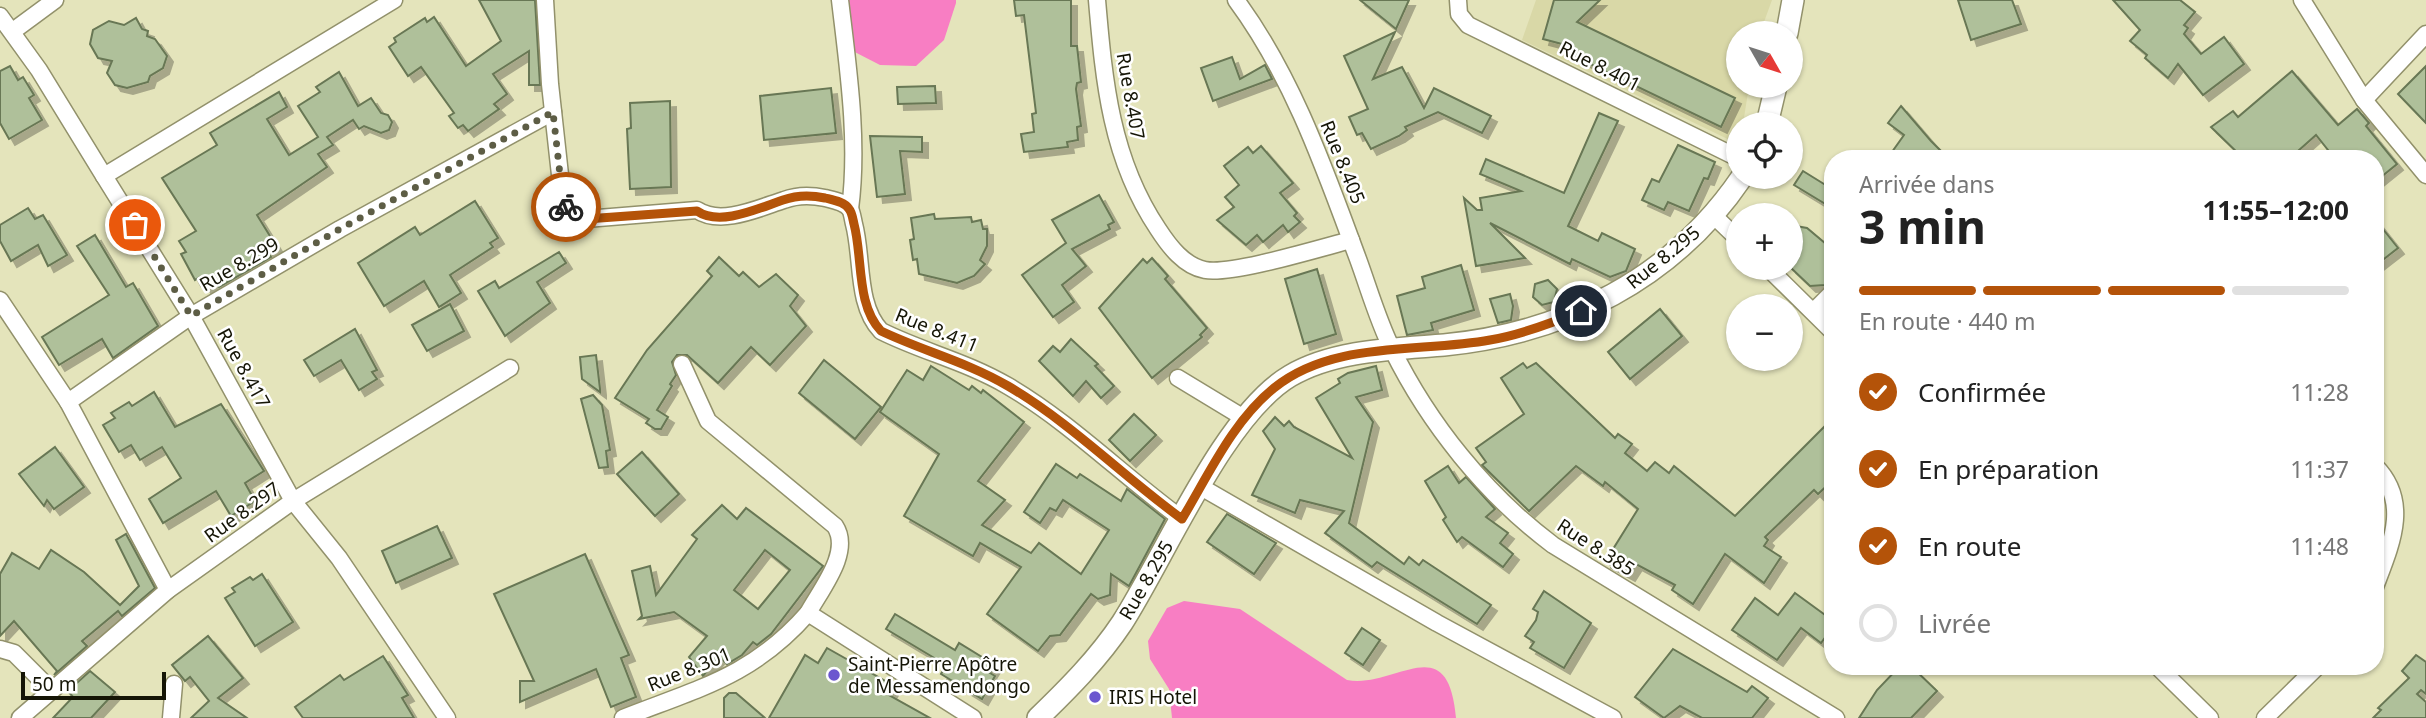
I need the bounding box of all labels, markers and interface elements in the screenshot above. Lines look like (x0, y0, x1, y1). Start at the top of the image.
north arrow (1726, 21, 1802, 98)
map controls (1726, 21, 1803, 371)
street label: Rue 8.401 (1555, 34, 1645, 98)
street label: Rue 8.407 (1111, 51, 1151, 141)
button: locate (1726, 112, 1803, 189)
street label: Rue 8.405 (1315, 116, 1371, 208)
text: Arrivée dans (1859, 168, 1995, 200)
courier (531, 172, 601, 242)
icon: bike (547, 188, 585, 226)
text: 11:55–12:00 (2202, 192, 2349, 228)
pin (105, 195, 165, 255)
text: 3 min (1859, 195, 1986, 257)
button: + (1726, 203, 1803, 280)
icon: bag (116, 206, 154, 244)
street label: Rue 8.295 (1621, 219, 1705, 295)
street label: Rue 8.299 (194, 231, 284, 297)
pin (1551, 281, 1611, 341)
icon: home (1562, 292, 1600, 330)
button: − (1726, 294, 1803, 371)
street label: Rue 8.411 (891, 302, 983, 358)
text: En route · 440 m (1859, 305, 2036, 337)
street label: Rue 8.417 (211, 323, 277, 413)
icon: check (1859, 373, 1897, 411)
text: Confirmée (1918, 374, 2046, 410)
text: 11:28 (2290, 376, 2349, 408)
icon: check (1859, 450, 1897, 488)
text: En préparation (1918, 451, 2099, 487)
text: 11:37 (2290, 453, 2349, 485)
street label: Rue 8.297 (199, 476, 285, 548)
street label: Rue 8.385 (1552, 512, 1640, 582)
icon: check (1859, 527, 1897, 565)
text: En route (1918, 528, 2021, 564)
text: 11:48 (2290, 530, 2349, 562)
street label: Rue 8.295 (1113, 535, 1179, 625)
text: Livrée (1918, 605, 1991, 641)
street label: Rue 8.301 (643, 641, 735, 697)
place label: Saint-Pierre Apôtre de Messamendongo (848, 651, 1030, 699)
marker: Saint-Pierre Apôtre de Messamendongo (826, 667, 842, 683)
scale bar (21, 669, 166, 701)
text: 50 m (32, 671, 76, 697)
place label: IRIS Hotel (1109, 684, 1197, 710)
marker: IRIS Hotel (1087, 689, 1103, 705)

